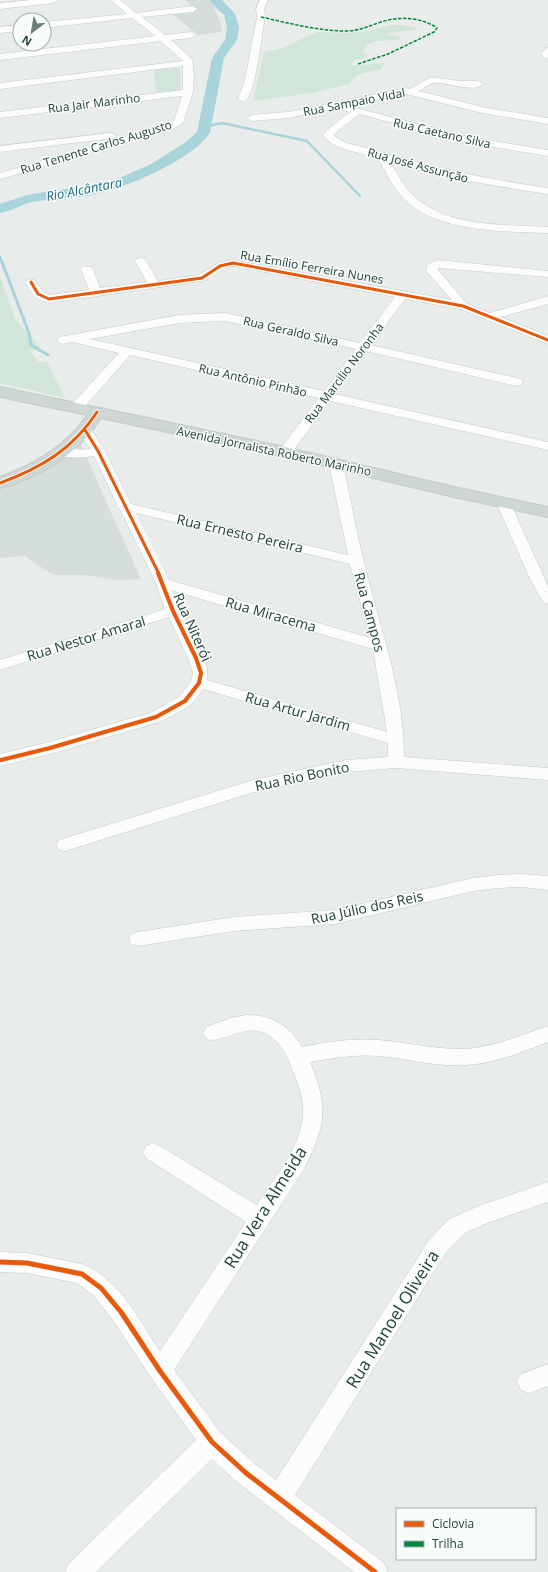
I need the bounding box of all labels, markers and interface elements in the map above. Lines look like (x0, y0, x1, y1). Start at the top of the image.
north arrow (12, 12, 52, 52)
text: N (19, 32, 34, 50)
street label: Rua Sampaio Vidal (302, 84, 406, 120)
street label: Rua Jair Marinho (47, 89, 141, 117)
street label: Rua Caetano Silva (392, 114, 492, 152)
street label: Rua Tenente Carlos Augusto (18, 116, 174, 178)
street label: Rua José Assunção (366, 143, 470, 187)
water label: Rio Alcântara (45, 173, 124, 205)
street label: Rua Emílio Ferreira Nunes (239, 246, 385, 288)
street label: Rua Geraldo Silva (242, 312, 340, 350)
street label: Rua Marcilio Noronha (301, 319, 387, 427)
street label: Rua Antônio Pinhão (197, 359, 309, 401)
street label: Avenida Jornalista Roberto Marinho (175, 422, 373, 480)
street label: Rua Ernesto Pereira (175, 509, 305, 557)
street label: Rua Campos (350, 570, 390, 654)
street label: Rua Niterói (169, 590, 217, 664)
street label: Rua Miracema (223, 592, 319, 636)
street label: Rua Nestor Amaral (24, 611, 148, 665)
street label: Rua Artur Jardim (243, 687, 353, 735)
street label: Rua Rio Bonito (253, 757, 351, 795)
street label: Rua Júlio dos Reis (309, 886, 425, 928)
street label: Rua Vera Almeida (218, 1142, 312, 1272)
street label: Rua Manoel Oliveira (340, 1246, 444, 1392)
legend (396, 1508, 536, 1560)
text: Ciclovia (432, 1515, 474, 1532)
text: Trilha (432, 1535, 464, 1552)

